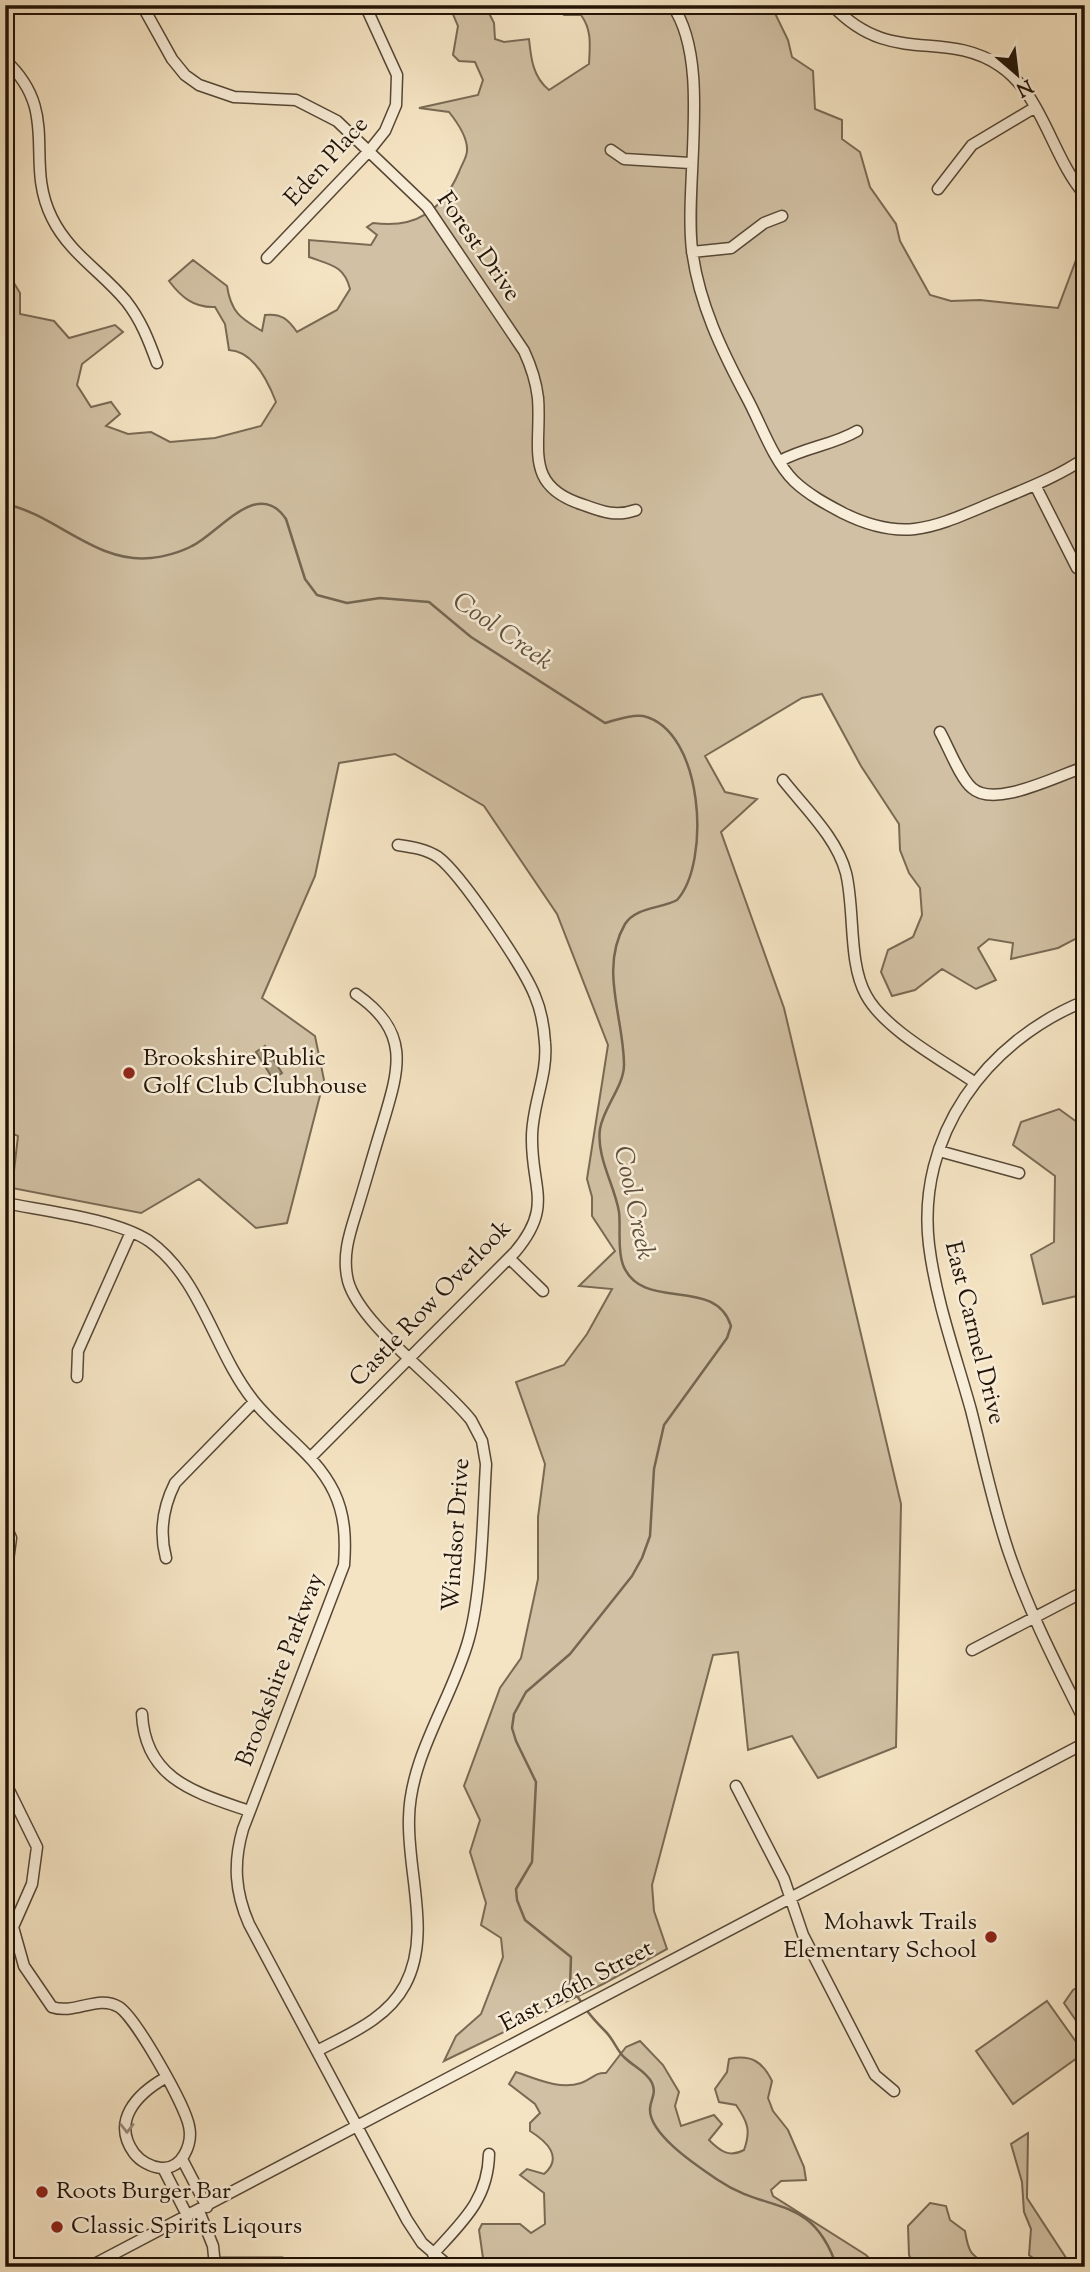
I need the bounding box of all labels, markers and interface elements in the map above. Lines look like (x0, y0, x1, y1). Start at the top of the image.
north arrow (982, 38, 1052, 108)
text: N (1011, 71, 1037, 102)
street label: Eden Place (277, 109, 377, 215)
street label: Forest Drive (428, 185, 528, 309)
water label: Cool Creek (444, 584, 560, 680)
place label: Brookshire Public Golf Club Clubhouse (143, 1042, 367, 1104)
marker: Brookshire Public Golf Club Clubhouse (121, 1065, 137, 1081)
water label: Cool Creek (603, 1143, 663, 1263)
street label: Castle Row Overlook (342, 1213, 520, 1395)
street label: East Carmel Drive (935, 1238, 1013, 1428)
street label: Windsor Drive (435, 1457, 479, 1613)
street label: Brookshire Parkway (228, 1568, 334, 1772)
place label: Mohawk Trails Elementary School (783, 1906, 977, 1968)
marker: Mohawk Trails Elementary School (983, 1929, 999, 1945)
street label: East 126th Street (494, 1932, 660, 2042)
one-way arrow (119, 2123, 135, 2134)
place label: Roots Burger Bar (56, 2175, 231, 2209)
marker: Roots Burger Bar (34, 2184, 50, 2200)
place label: Classic Spirits Liqours (71, 2210, 302, 2244)
marker: Classic Spirits Liqours (49, 2219, 65, 2235)

